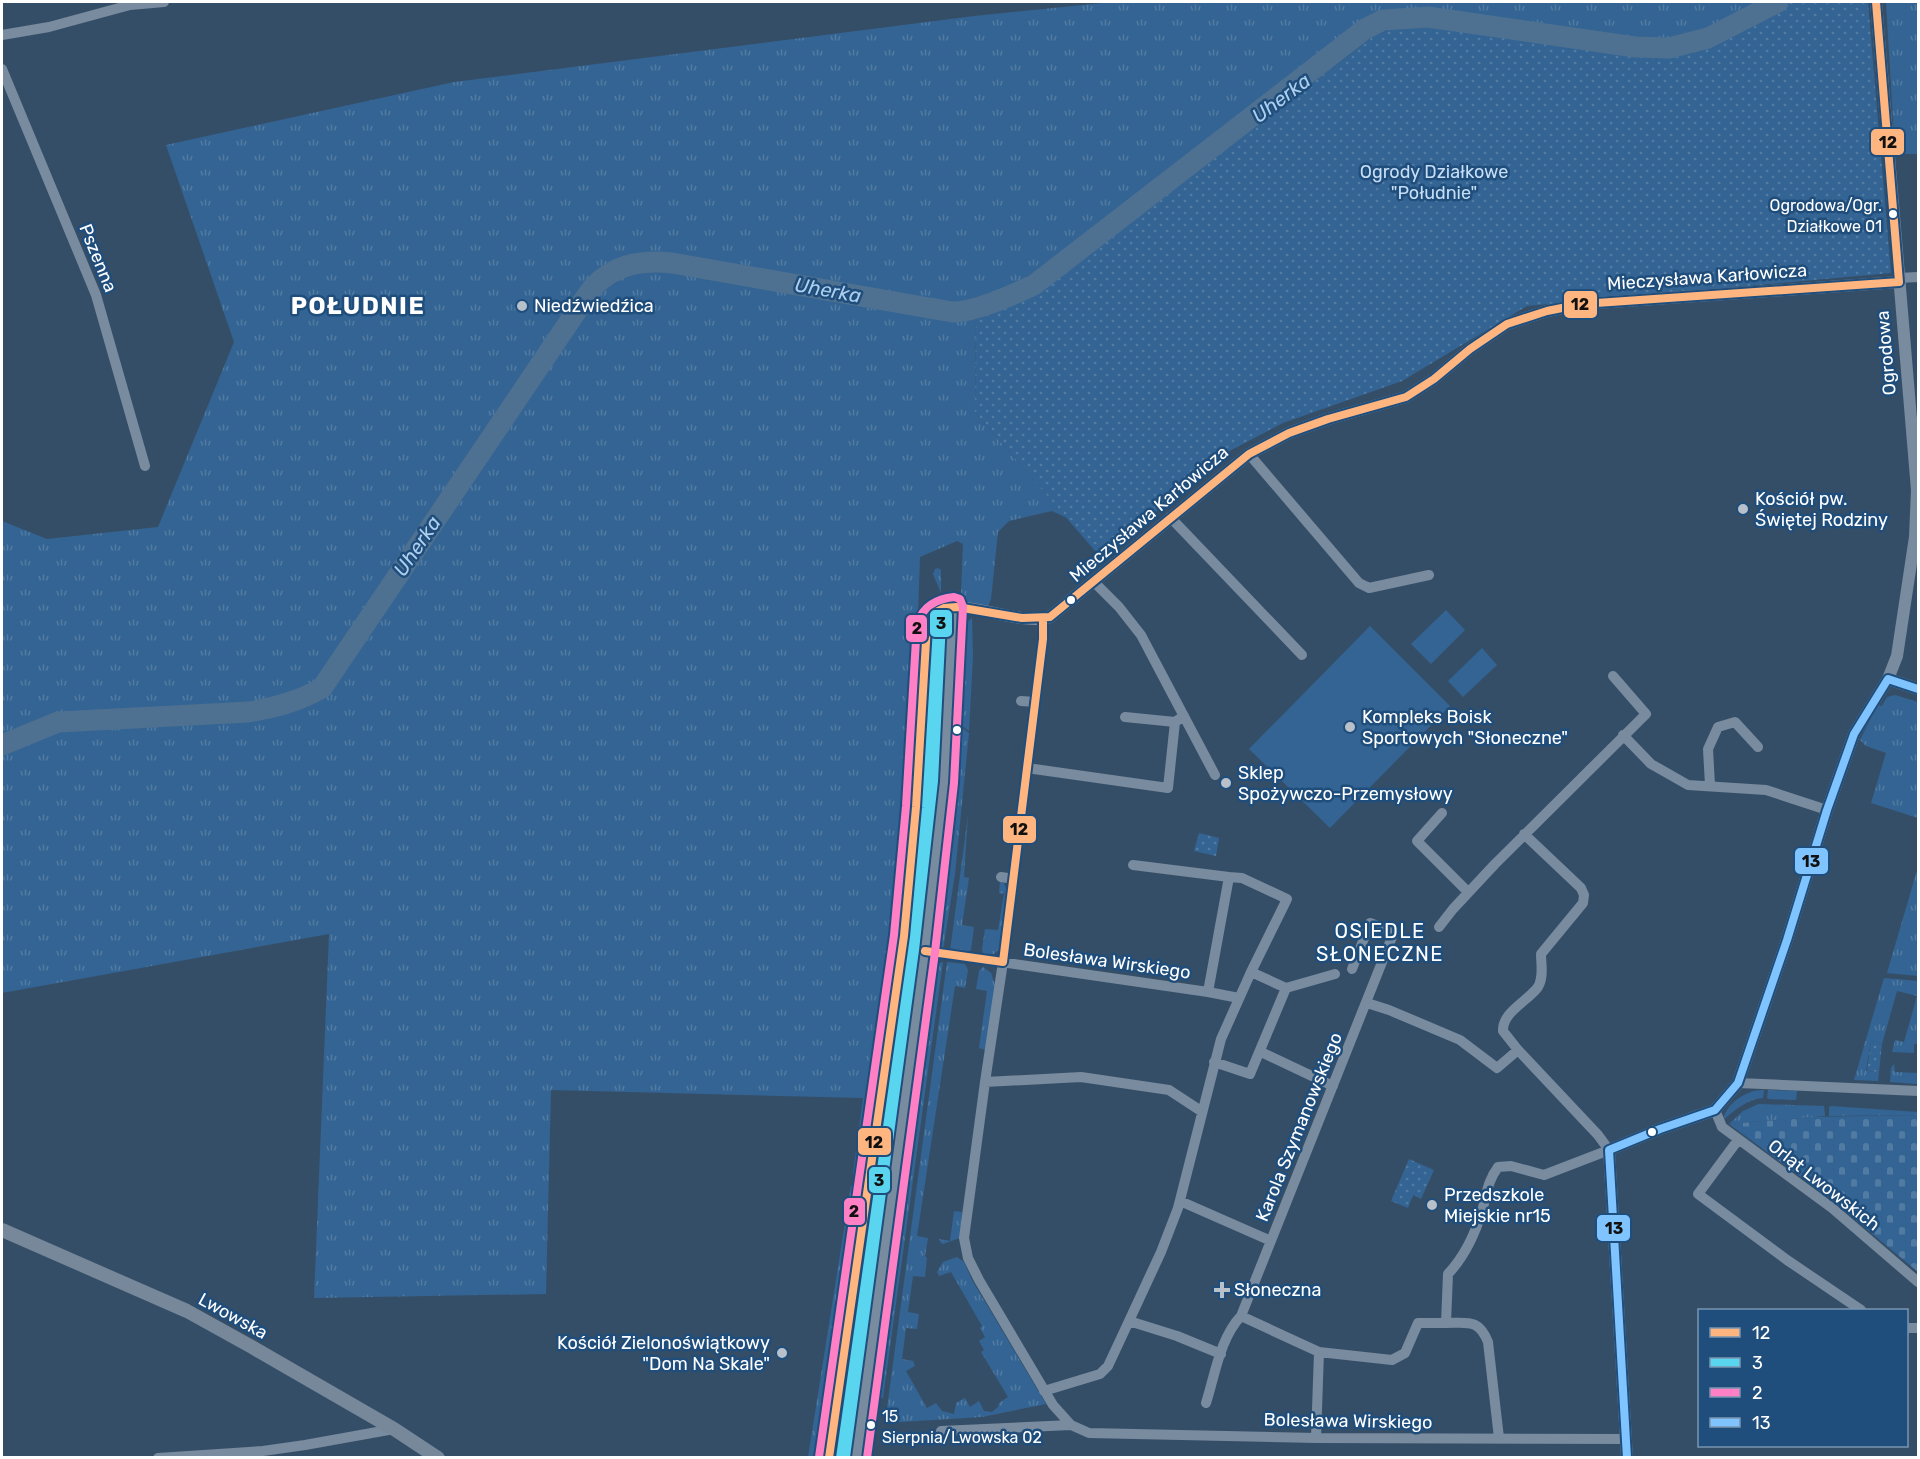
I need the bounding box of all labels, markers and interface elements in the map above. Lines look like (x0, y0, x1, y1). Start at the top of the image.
water label: Uherka (1247, 68, 1315, 128)
line badge: 12 (1870, 128, 1905, 156)
text: 12 (1879, 133, 1897, 152)
park label: Ogrody Działkowe "Południe" (1360, 161, 1508, 204)
place label: Ogrodowa/Ogr. Działkowe 01 (1770, 196, 1882, 236)
marker: Ogrodowa/Ogr. Działkowe 01 (1887, 208, 1899, 220)
street label: Pszenna (74, 221, 122, 295)
street label: Mieczysława Karłowicza (1606, 259, 1808, 295)
water label: Uherka (793, 272, 863, 308)
line badge: 12 (1563, 290, 1598, 319)
district label: POŁUDNIE (291, 292, 425, 320)
place label: Niedźwiedźica (534, 295, 654, 317)
text: 12 (1571, 295, 1589, 314)
marker: Niedźwiedźica (515, 299, 529, 313)
street label: Ogrodowa (1871, 310, 1901, 396)
street label: Mieczysława Karłowicza (1065, 441, 1233, 587)
place label: Kościół pw. Świętej Rodziny (1755, 488, 1888, 531)
marker: Kościół pw. Świętej Rodziny (1736, 502, 1750, 516)
water label: Uherka (388, 511, 446, 581)
unlabelled marker (1065, 594, 1077, 606)
line badge: 3 (929, 609, 953, 638)
line badge: 2 (905, 614, 928, 643)
text: 3 (936, 614, 946, 633)
text: 2 (912, 619, 922, 638)
place label: Kompleks Boisk Sportowych "Słoneczne" (1362, 706, 1568, 749)
marker: Kompleks Boisk Sportowych "Słoneczne" (1343, 720, 1357, 734)
unlabelled marker (951, 724, 963, 736)
place label: Sklep Spożywczo-Przemysłowy (1238, 762, 1453, 805)
marker: Sklep Spożywczo-Przemysłowy (1219, 776, 1233, 790)
line badge: 12 (1002, 815, 1037, 844)
text: 12 (1010, 820, 1028, 839)
line badge: 13 (1794, 847, 1829, 875)
text: 13 (1802, 852, 1820, 871)
district label: OSIEDLE SŁONECZNE (1316, 919, 1444, 966)
street label: Bolesława Wirskiego (1022, 938, 1192, 984)
street label: Karola Szymanowskiego (1251, 1029, 1347, 1225)
unlabelled marker (1646, 1126, 1658, 1138)
line badge: 12 (857, 1127, 892, 1156)
text: 12 (865, 1133, 883, 1152)
street label: Orląt Lwowskich (1764, 1134, 1884, 1236)
line badge: 3 (868, 1166, 891, 1194)
text: 3 (874, 1171, 884, 1190)
place label: Przedszkole Miejskie nr15 (1444, 1184, 1551, 1227)
line badge: 2 (843, 1197, 866, 1226)
marker: Przedszkole Miejskie nr15 (1425, 1198, 1439, 1212)
text: 2 (849, 1202, 859, 1221)
line badge: 13 (1596, 1214, 1631, 1242)
text: 13 (1605, 1219, 1623, 1238)
place label: Słoneczna (1234, 1279, 1321, 1301)
marker: Słoneczna (1215, 1283, 1229, 1297)
street label: Lwowska (195, 1288, 271, 1344)
legend (1698, 1309, 1908, 1447)
text: 12 (1752, 1322, 1770, 1344)
place label: Kościół Zielonoświątkowy "Dom Na Skale" (557, 1332, 770, 1375)
marker: Kościół Zielonoświątkowy "Dom Na Skale" (775, 1346, 789, 1360)
text: 3 (1752, 1352, 1763, 1374)
text: 2 (1752, 1382, 1763, 1404)
place label: 15 Sierpnia/Lwowska 02 (882, 1407, 1042, 1447)
street label: Bolesława Wirskiego (1263, 1409, 1433, 1433)
text: 13 (1752, 1412, 1771, 1434)
marker: 15 Sierpnia/Lwowska 02 (865, 1419, 877, 1431)

